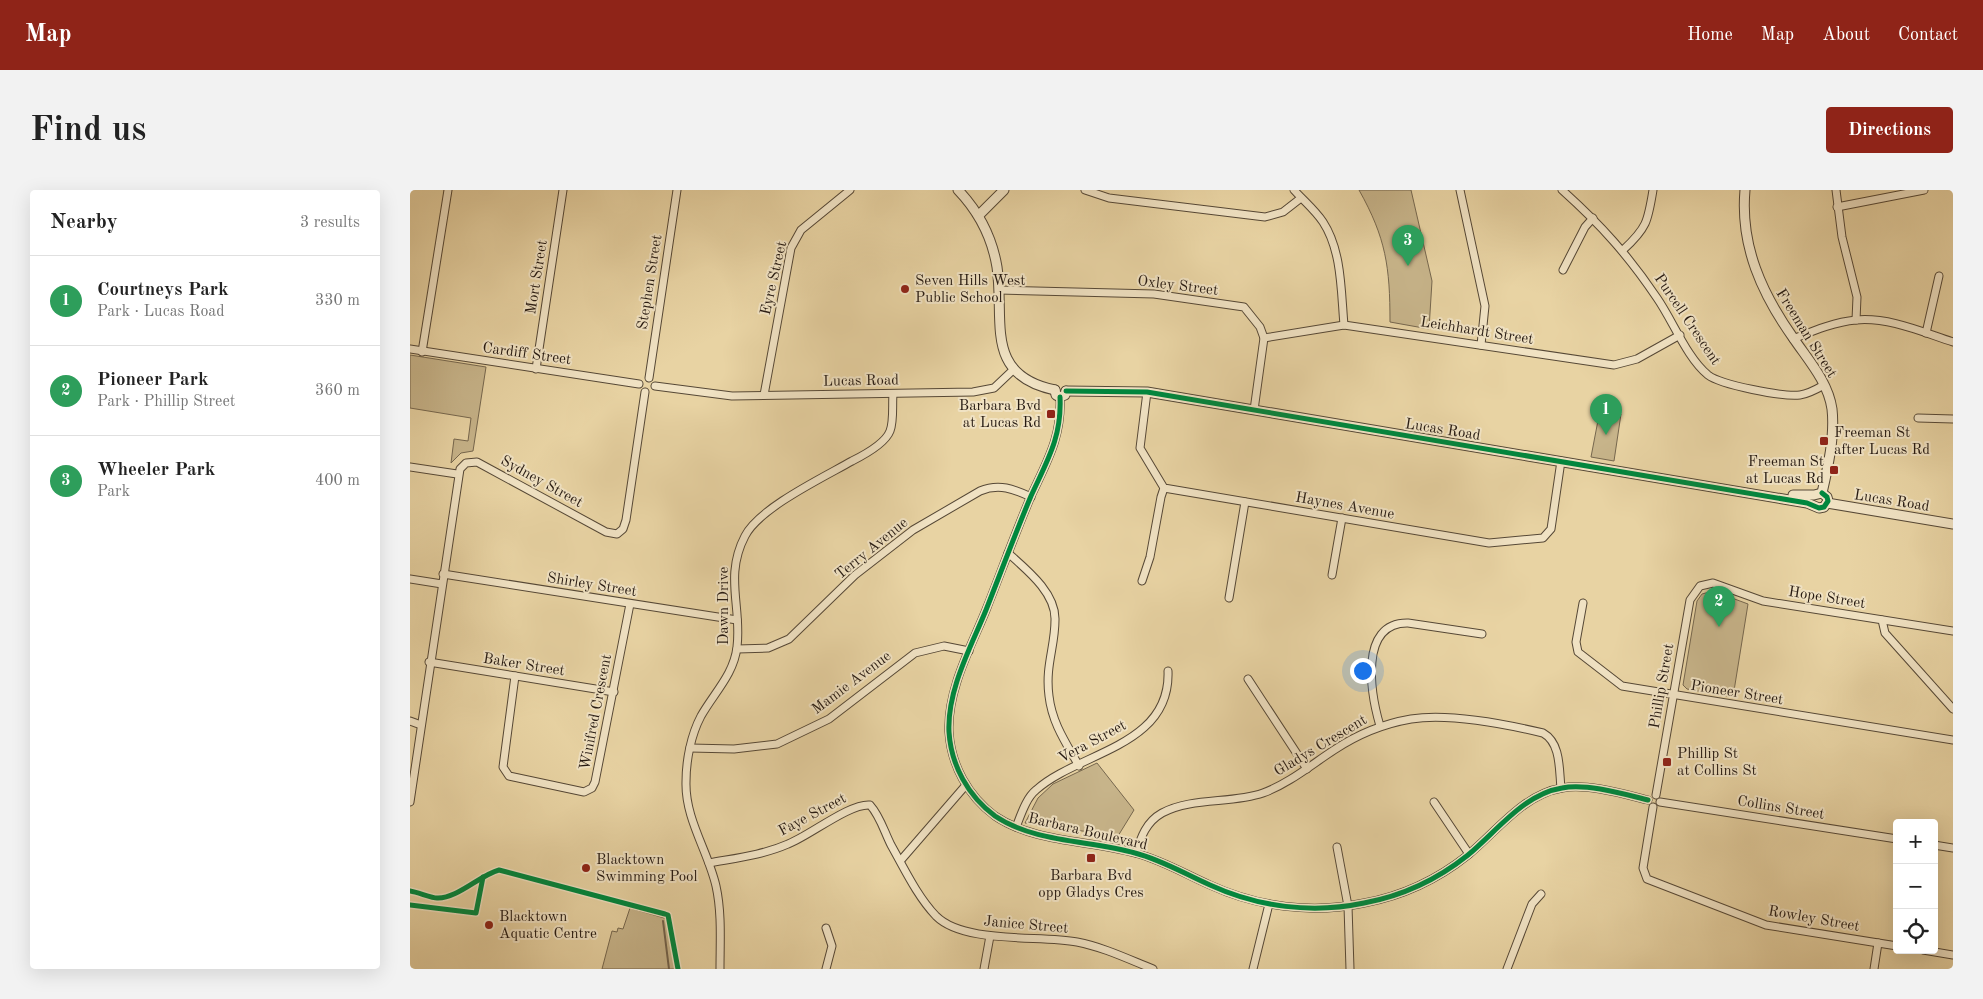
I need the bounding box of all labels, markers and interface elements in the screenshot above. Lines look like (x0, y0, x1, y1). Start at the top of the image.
text: Map (25, 23, 72, 47)
text: Home (1687, 26, 1733, 44)
text: Map (1761, 26, 1794, 44)
text: About (1822, 26, 1870, 44)
text: Contact (1898, 26, 1958, 44)
button: Directions (1826, 107, 1953, 153)
text: Find us (30, 113, 146, 148)
text: Nearby (50, 212, 118, 233)
text: 3 results (300, 215, 360, 231)
pin: 3 (1392, 225, 1424, 266)
street label: Stephen Street (636, 233, 665, 331)
street label: Mort Street (524, 239, 551, 316)
street label: Eyre Street (759, 240, 790, 317)
street label: Purcell Crescent (1651, 271, 1723, 368)
place label: Seven Hills West Public School (915, 274, 1026, 306)
street label: Oxley Street (1137, 274, 1219, 299)
text: Courtneys Park (97, 281, 229, 300)
marker: Seven Hills West Public School (899, 283, 911, 295)
street label: Freeman Street (1772, 287, 1839, 381)
text: 1 (61, 293, 71, 309)
text: 330 m (315, 293, 360, 309)
text: Park · Lucas Road (97, 304, 225, 320)
street label: Leichhardt Street (1419, 315, 1534, 348)
street label: Cardiff Street (482, 341, 572, 368)
text: Pioneer Park (97, 371, 209, 390)
street label: Lucas Road (823, 373, 899, 390)
text: 2 (61, 383, 71, 399)
text: 360 m (315, 383, 360, 399)
text: Park · Phillip Street (97, 394, 235, 410)
pin: 1 (1590, 394, 1622, 435)
place label: Barbara Bvd at Lucas Rd (959, 399, 1041, 431)
marker: Barbara Bvd at Lucas Rd (1045, 408, 1057, 420)
street label: Lucas Road (1404, 417, 1482, 444)
place label: Freeman St after Lucas Rd (1834, 426, 1930, 458)
marker: Freeman St after Lucas Rd (1818, 435, 1830, 447)
street label: Sydney Street (498, 454, 585, 511)
place label: Freeman St at Lucas Rd (1746, 455, 1824, 487)
text: Wheeler Park (97, 461, 215, 480)
marker: Freeman St at Lucas Rd (1828, 464, 1840, 476)
text: 3 (61, 473, 71, 489)
text: 400 m (315, 473, 360, 489)
text: Park (97, 484, 130, 500)
street label: Lucas Road (1853, 488, 1931, 515)
street label: Haynes Avenue (1294, 490, 1396, 523)
street label: Terry Avenue (833, 515, 911, 583)
street label: Dawn Drive (717, 567, 732, 645)
street label: Shirley Street (546, 571, 638, 600)
street label: Hope Street (1787, 585, 1866, 612)
pin: 2 (1703, 586, 1735, 627)
street label: Phillip Street (1648, 642, 1677, 730)
street label: Mamie Avenue (810, 649, 894, 718)
street label: Baker Street (482, 652, 566, 679)
street label: Winifred Crescent (578, 653, 615, 772)
your location (1350, 658, 1376, 684)
street label: Pioneer Street (1689, 679, 1784, 708)
street label: Gladys Crescent (1272, 713, 1370, 780)
street label: Vera Street (1056, 718, 1129, 766)
place label: Phillip St at Collins St (1677, 747, 1757, 779)
marker: Phillip St at Collins St (1661, 756, 1673, 768)
street label: Faye Street (776, 791, 849, 839)
street label: Collins Street (1736, 794, 1825, 823)
street label: Barbara Boulevard (1026, 811, 1149, 854)
map controls (1893, 819, 1938, 954)
button: + (1893, 819, 1938, 864)
marker: Barbara Bvd opp Gladys Cres (1085, 852, 1097, 864)
place label: Blacktown Swimming Pool (596, 853, 698, 885)
marker: Blacktown Swimming Pool (580, 862, 592, 874)
button: − (1893, 864, 1938, 909)
place label: Barbara Bvd opp Gladys Cres (1038, 869, 1144, 901)
street label: Rowley Street (1767, 904, 1861, 935)
button: locate (1893, 909, 1938, 954)
place label: Blacktown Aquatic Centre (499, 910, 597, 942)
street label: Janice Street (983, 914, 1069, 937)
marker: Blacktown Aquatic Centre (483, 919, 495, 931)

